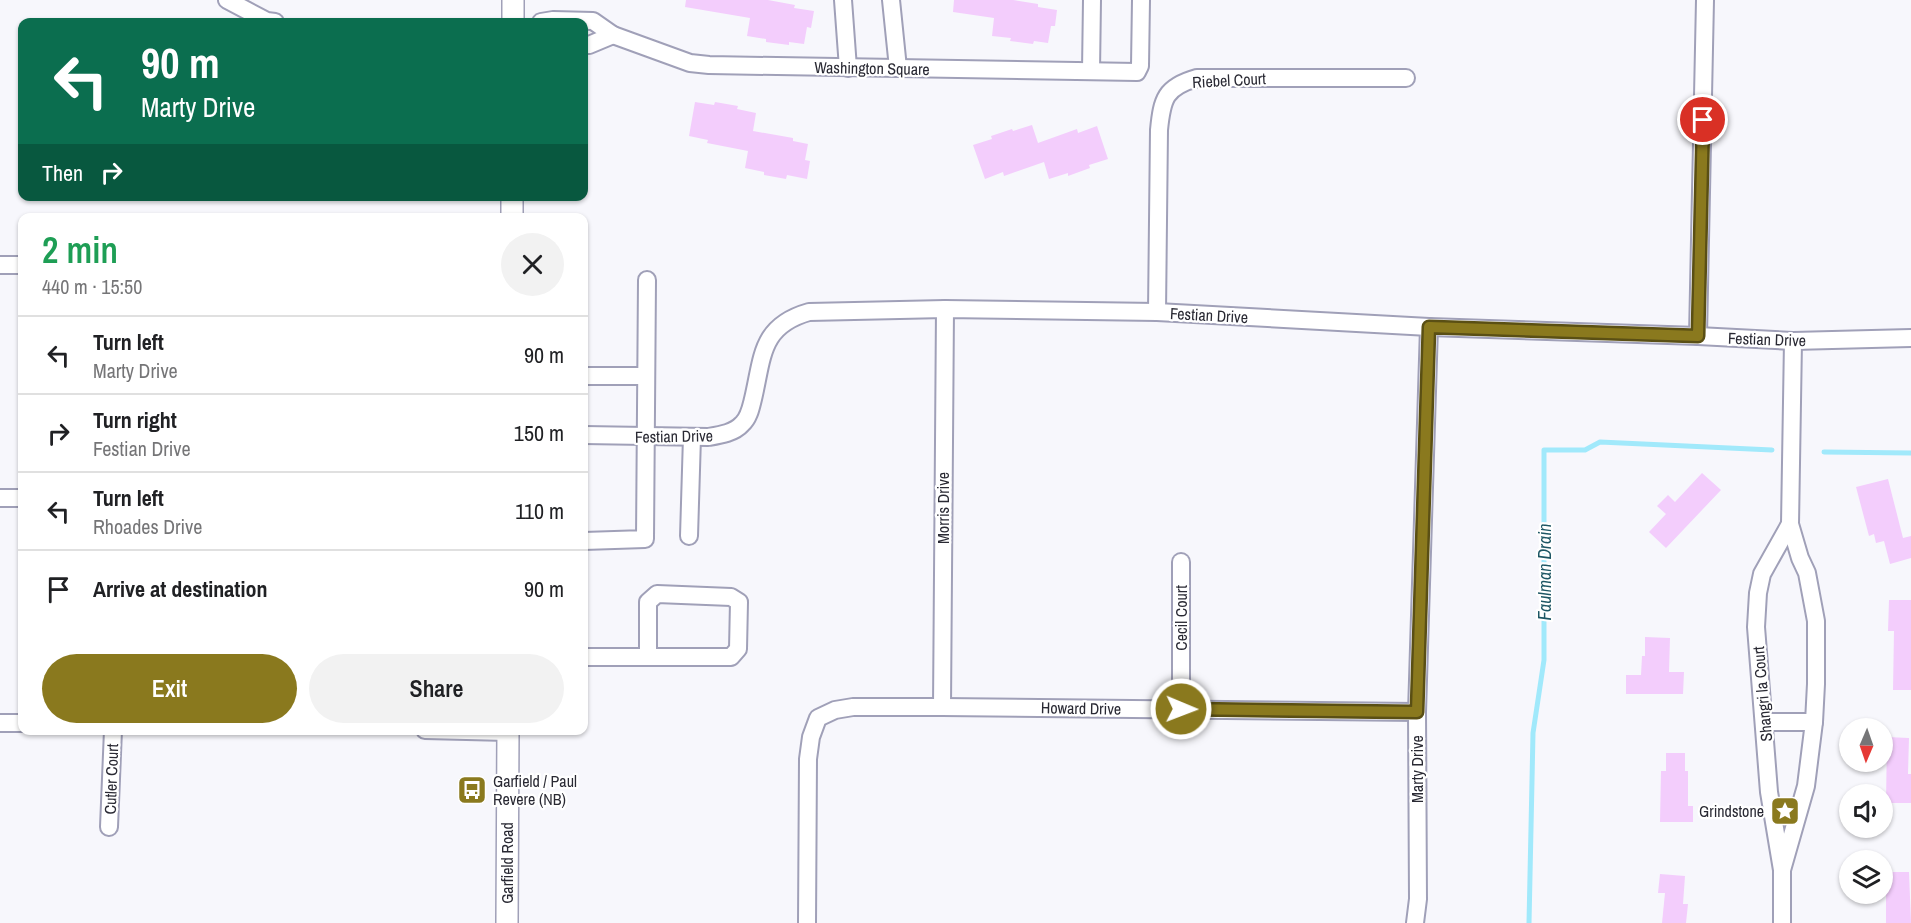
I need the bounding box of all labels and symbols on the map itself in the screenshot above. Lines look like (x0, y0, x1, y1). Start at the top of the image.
street label: Washington Square (814, 56, 930, 80)
street label: Riebel Court (1192, 67, 1267, 93)
pin (1677, 94, 1728, 145)
street label: Festian Drive (1169, 302, 1249, 328)
street label: Festian Drive (1728, 327, 1806, 351)
street label: Festian Drive (635, 424, 713, 448)
street label: Morris Drive (932, 472, 954, 544)
water label: Faulman Drain (1532, 523, 1557, 621)
street label: Cecil Court (1170, 585, 1192, 651)
street label: Shangri la Court (1747, 645, 1777, 743)
position arrow (1149, 677, 1213, 741)
street label: Howard Drive (1041, 696, 1121, 720)
north arrow (1839, 718, 1893, 772)
street label: Marty Drive (1406, 735, 1428, 803)
street label: Cutler Court (99, 743, 123, 815)
place label: Garfield / Paul Revere (NB) (493, 770, 577, 810)
bus stop icon: Garfield / Paul Revere (NB) (456, 774, 488, 806)
place icon: Grindstone (1769, 795, 1801, 827)
place label: Grindstone (1699, 800, 1764, 822)
street label: Garfield Road (496, 822, 518, 904)

